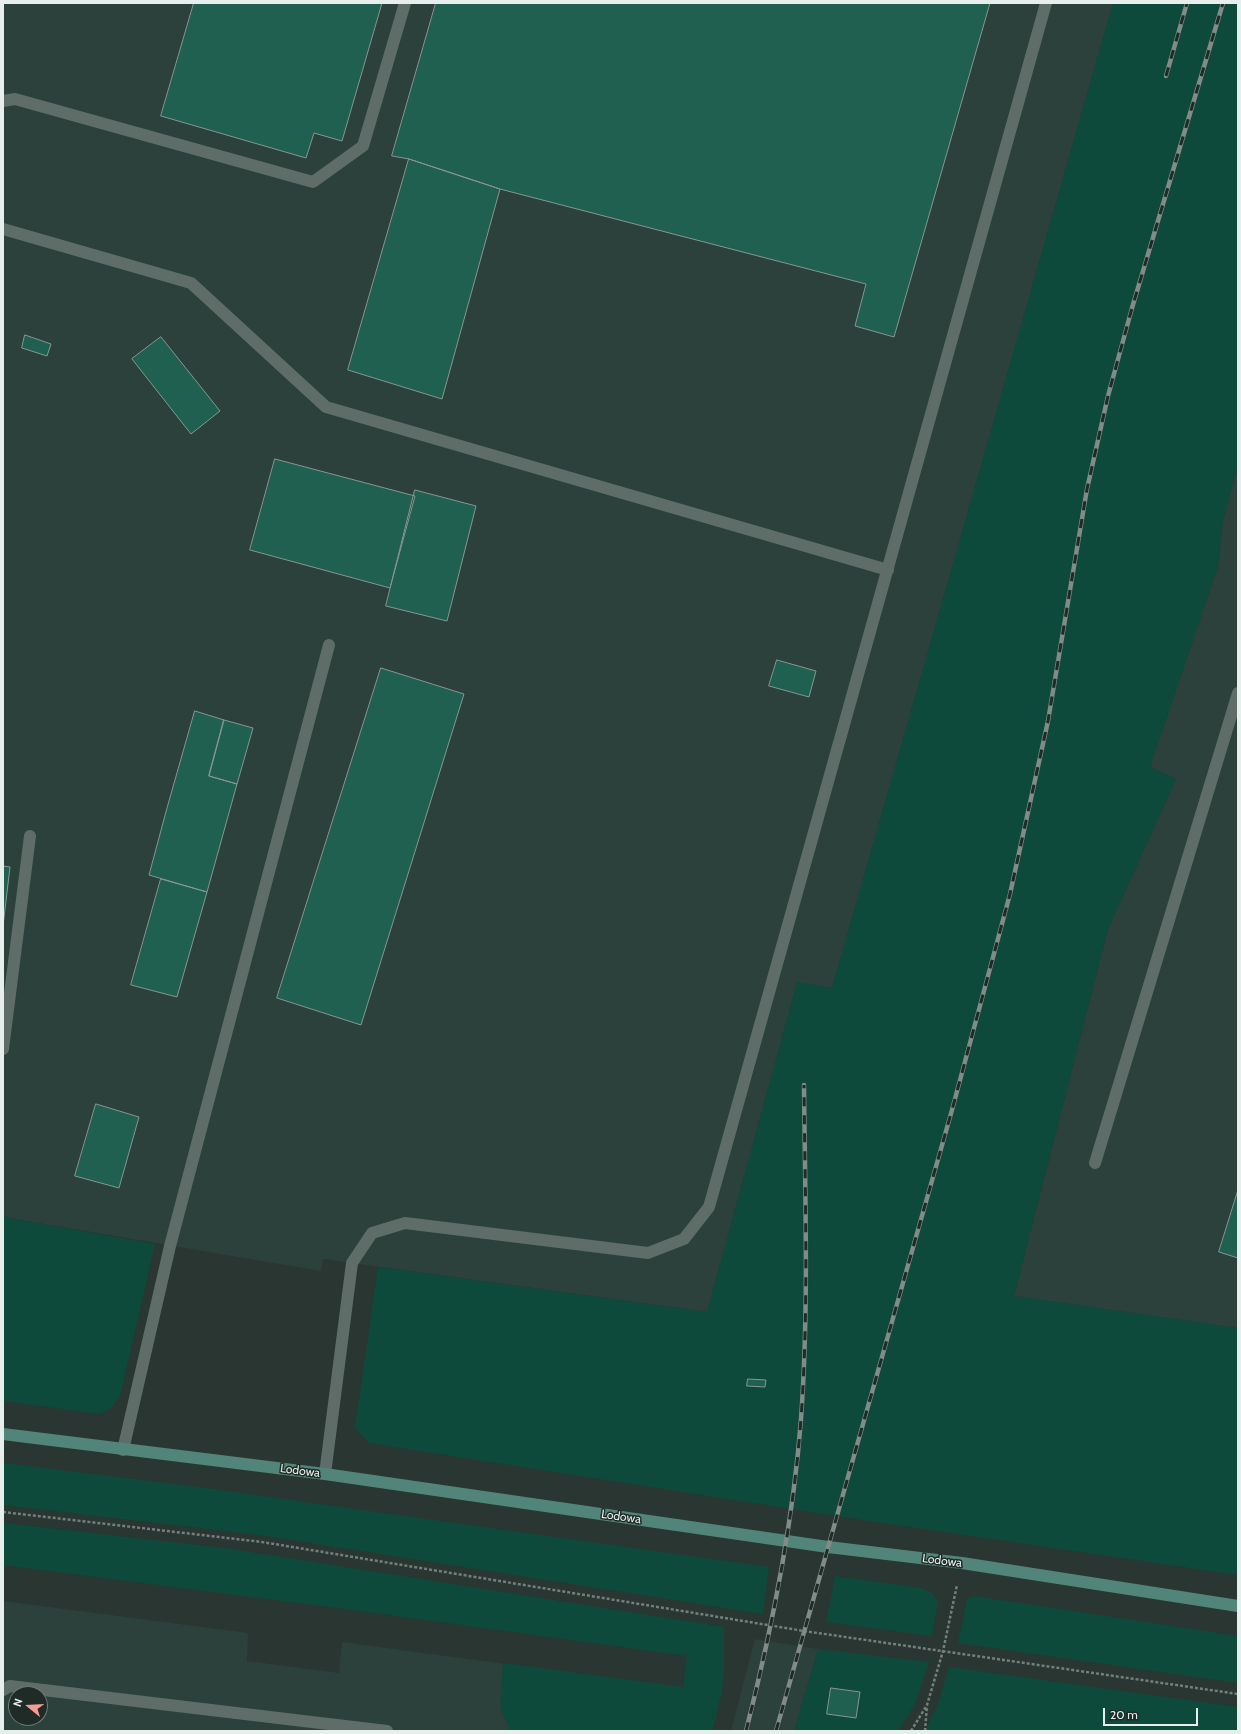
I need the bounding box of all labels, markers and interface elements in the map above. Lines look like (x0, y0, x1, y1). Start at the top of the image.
street label: Lodowa (279, 1461, 321, 1481)
street label: Lodowa (600, 1507, 642, 1527)
street label: Lodowa (921, 1551, 963, 1571)
north arrow (8, 1686, 48, 1726)
text: N (10, 1697, 25, 1708)
scale bar (1105, 1700, 1200, 1726)
text: 20 m (1110, 1707, 1138, 1722)

